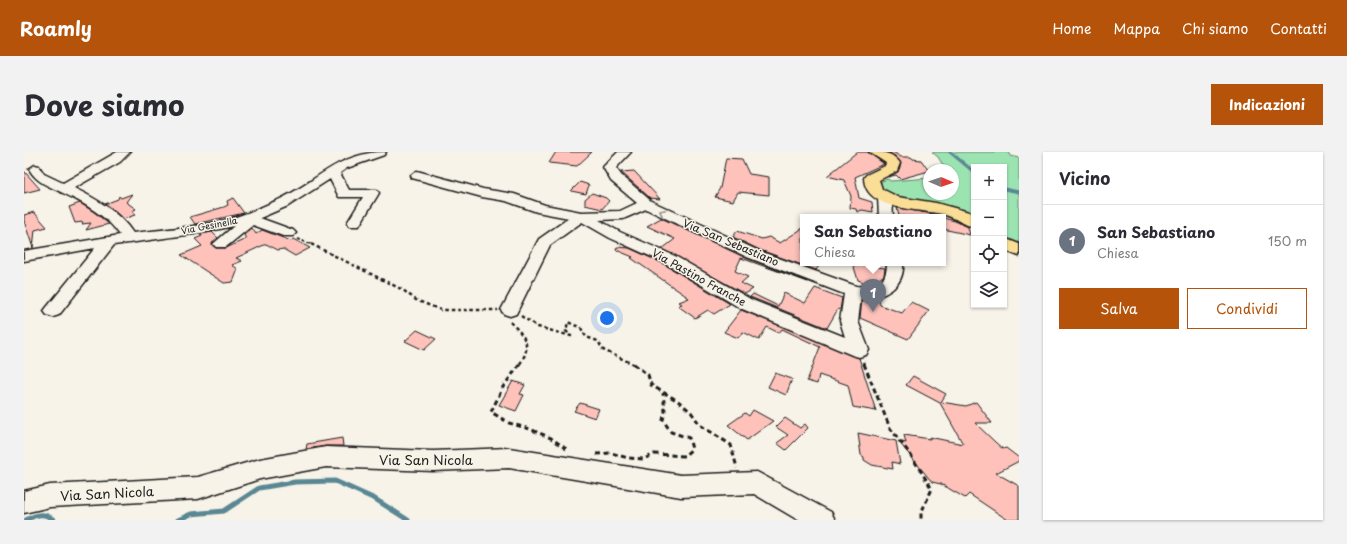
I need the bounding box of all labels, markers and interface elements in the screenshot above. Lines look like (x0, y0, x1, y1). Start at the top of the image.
text: Roamly (20, 14, 92, 42)
text: Home (1053, 18, 1091, 39)
text: Mappa (1113, 18, 1160, 39)
text: Chi siamo (1182, 18, 1248, 39)
text: Contatti (1270, 18, 1327, 39)
text: Dove siamo (24, 83, 185, 126)
button: Indicazioni (1211, 84, 1323, 125)
north arrow (923, 164, 959, 200)
map controls (971, 164, 1007, 308)
button: + (971, 164, 1007, 200)
text: Vicino (1059, 165, 1110, 191)
button: − (971, 200, 1007, 236)
one-way arrow (659, 209, 667, 217)
street label: Via Gesinella (180, 213, 239, 237)
street label: Via San Sebastiano (680, 214, 782, 270)
popup (800, 214, 946, 266)
text: San Sebastiano (814, 219, 932, 242)
text: San Sebastiano (1097, 220, 1215, 243)
text: 1 (1069, 231, 1075, 250)
text: 150 m (1268, 231, 1307, 250)
button: locate (971, 236, 1007, 272)
text: Chiesa (814, 242, 855, 261)
text: Chiesa (1097, 243, 1139, 262)
street label: Via Pastino Franche (649, 244, 749, 310)
button: layers (971, 272, 1007, 308)
pin: 1 (860, 279, 886, 312)
button: Salva (1059, 288, 1179, 329)
button: Condividi (1187, 288, 1307, 329)
your location (597, 308, 617, 328)
street label: Via San Nicola (379, 450, 474, 469)
street label: Via San Nicola (60, 481, 155, 505)

